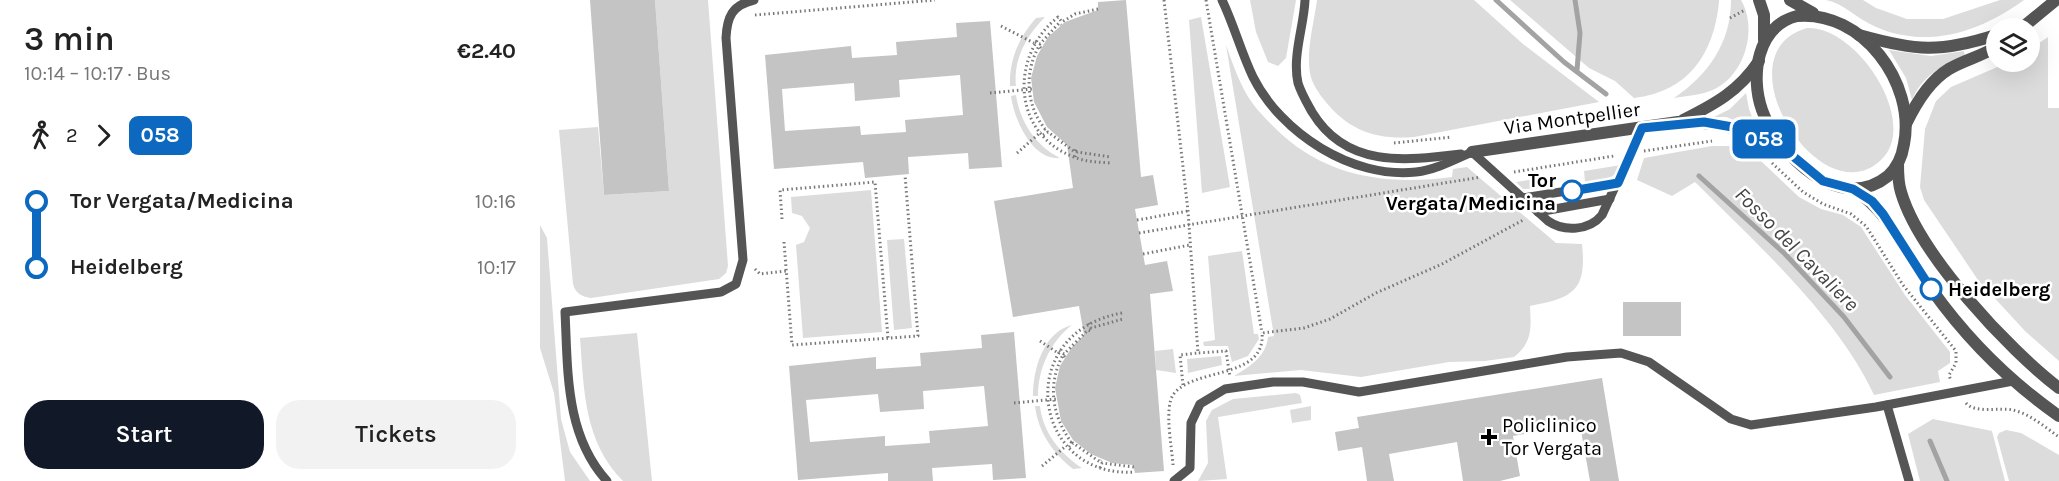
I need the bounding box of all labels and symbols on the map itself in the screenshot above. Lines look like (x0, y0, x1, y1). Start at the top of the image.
street label: Via Montpellier (1503, 97, 1642, 139)
line badge: 058 (1730, 120, 1798, 158)
place label: Tor Vergata/Medicina (1386, 169, 1556, 215)
marker: Tor Vergata/Medicina (1561, 180, 1583, 202)
water label: Fosso del Cavaliere (1730, 182, 1864, 316)
marker: Heidelberg (1920, 278, 1942, 300)
place label: Heidelberg (1948, 278, 2051, 301)
place label: Policlinico Tor Vergata (1502, 414, 1602, 460)
marker: Policlinico Tor Vergata (1480, 428, 1498, 446)

